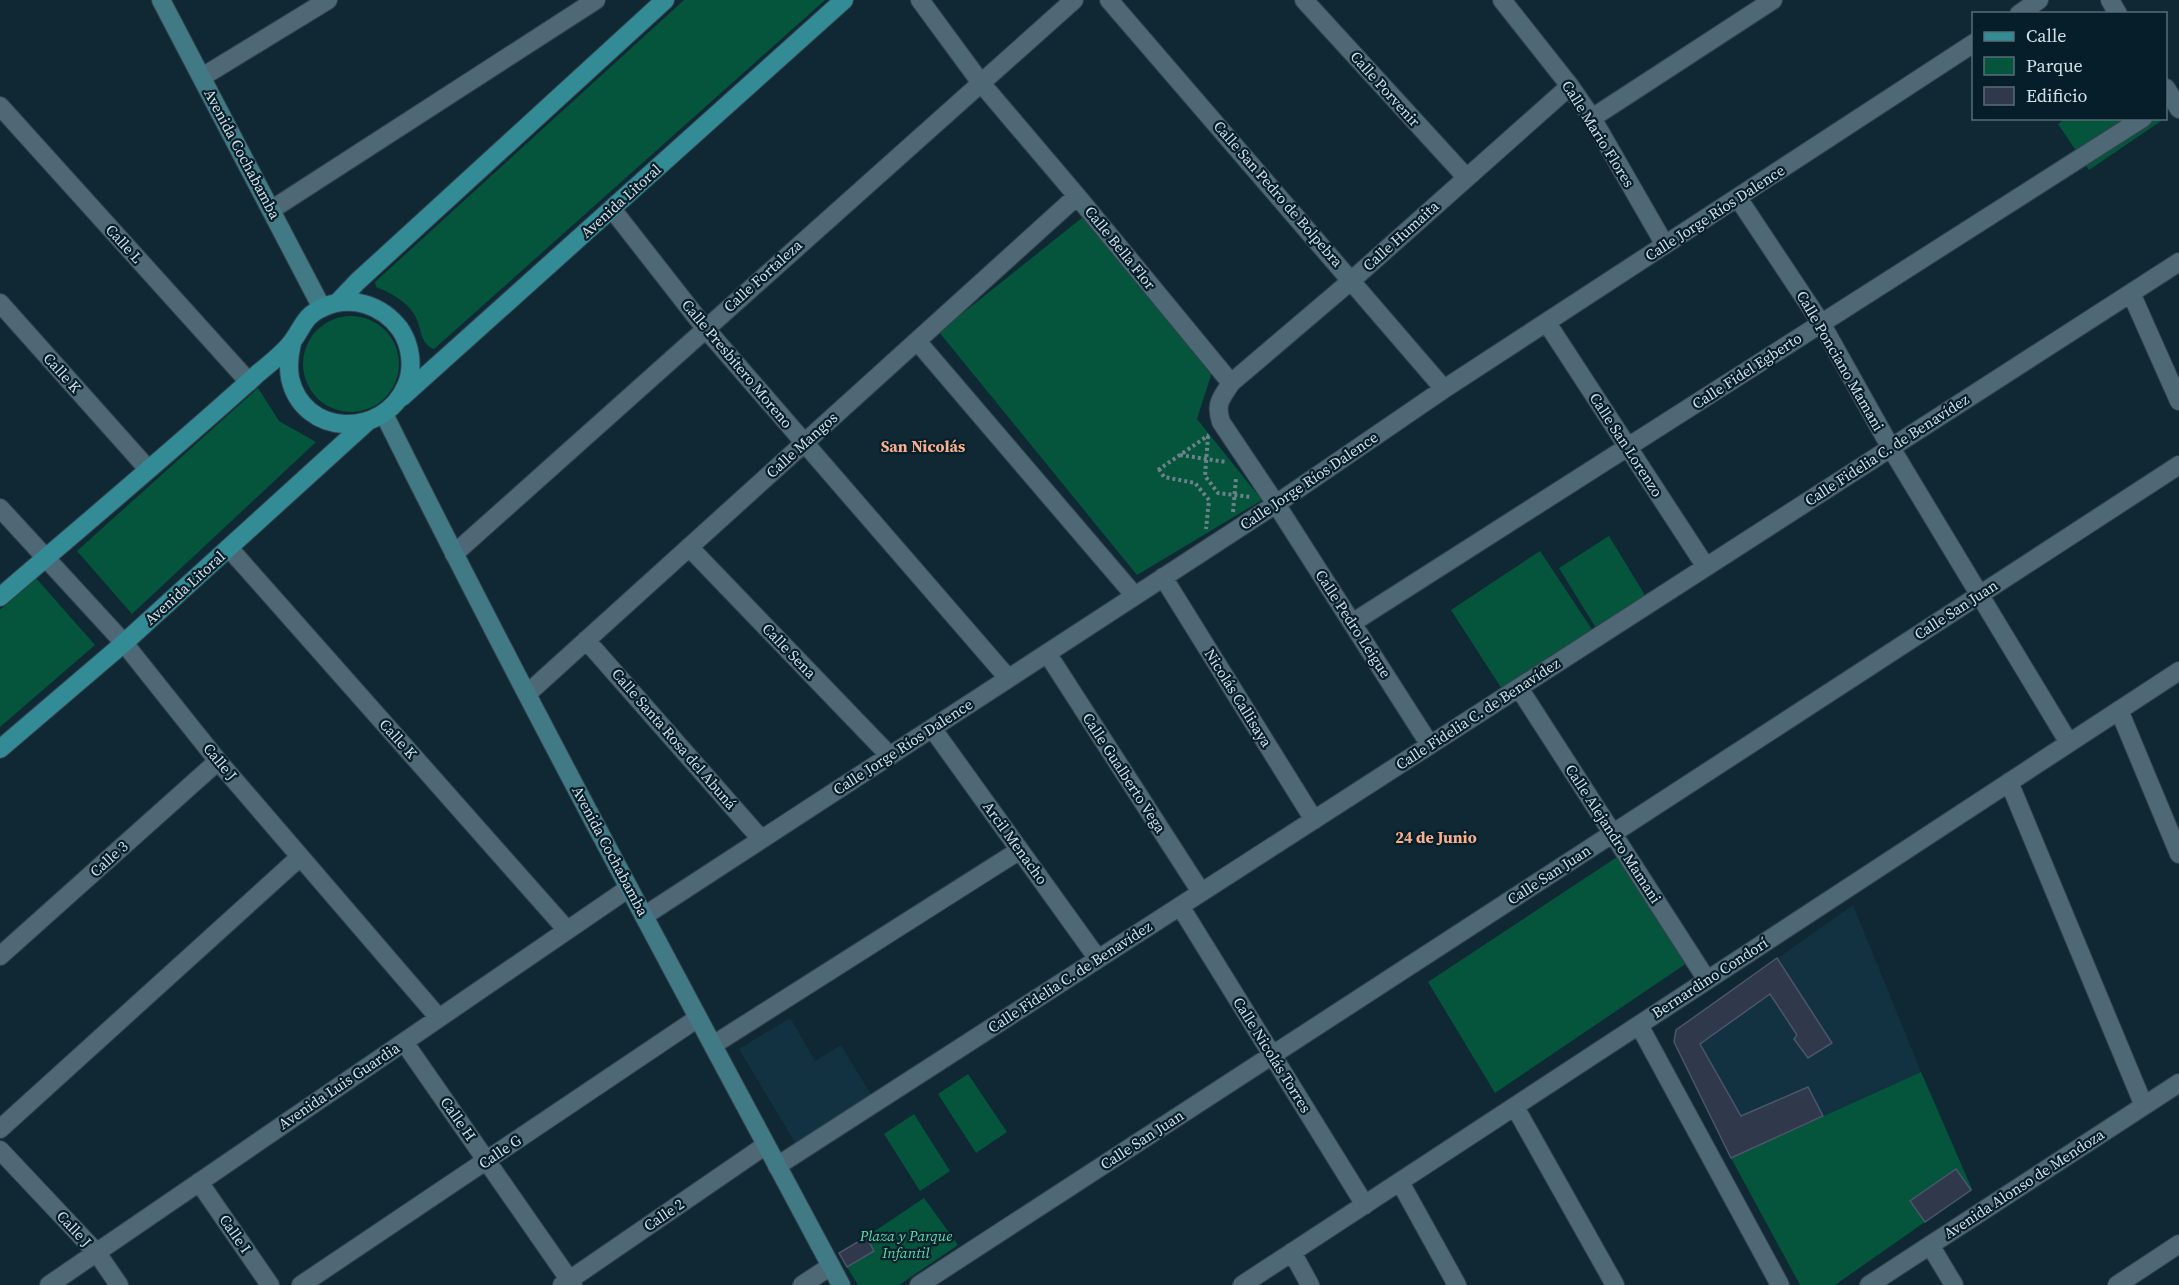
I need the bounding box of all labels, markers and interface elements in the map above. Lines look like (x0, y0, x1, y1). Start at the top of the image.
legend (1972, 12, 2167, 120)
text: Calle (2026, 23, 2066, 48)
street label: Calle Porvenir (1346, 46, 1425, 132)
text: Parque (2026, 53, 2083, 78)
street label: Calle Mario Flores (1557, 76, 1640, 191)
text: Edificio (2026, 83, 2087, 108)
street label: Avenida Cochabamba (199, 85, 286, 223)
street label: Calle San Pedro de Bolpebra (1209, 116, 1348, 272)
street label: Avenida Litoral (576, 158, 666, 243)
street label: Calle Jorge Ríos Dalence (1641, 159, 1789, 266)
street label: Calle Humaita (1358, 196, 1443, 275)
street label: Calle Bella Flor (1080, 202, 1161, 294)
street label: Calle L (101, 219, 148, 268)
street label: Calle Fortaleza (719, 234, 807, 317)
street label: Calle Ponciano Mamani (1792, 287, 1889, 435)
street label: Calle Presbítero Moreno (677, 295, 798, 433)
street label: Calle Fidel Egberto (1688, 327, 1806, 414)
street label: Calle K (39, 348, 86, 397)
street label: Calle Fidelia C. de Benavídez (1801, 388, 1973, 511)
street label: Calle San Lorenzo (1585, 389, 1668, 501)
street label: Calle Mangos (761, 407, 842, 482)
street label: Calle Jorge Ríos Dalence (1235, 426, 1382, 535)
district label: San Nicolás (881, 435, 965, 457)
street label: Avenida Litoral (140, 545, 230, 630)
street label: Calle Pedro Leigue (1311, 566, 1396, 682)
street label: Calle San Juan (1910, 575, 2002, 644)
street label: Calle Sena (758, 618, 821, 683)
street label: Nicolás Callisaya (1200, 644, 1277, 751)
street label: Calle Fidelia C. de Benavídez (1392, 652, 1564, 775)
street label: Calle Santa Rosa del Abuná (607, 664, 742, 814)
street label: Calle Jorge Ríos Dalence (829, 693, 977, 800)
street label: Calle Gualberto Vega (1078, 709, 1171, 837)
street label: Calle K (375, 714, 422, 763)
street label: Calle J (199, 739, 242, 785)
street label: Calle Alejandro Mamani (1561, 760, 1666, 907)
street label: Avenida Cochabamba (567, 782, 654, 920)
street label: Arcil Menacho (978, 797, 1053, 888)
district label: 24 de Junio (1395, 826, 1477, 848)
street label: Calle 3 (85, 836, 132, 881)
street label: Calle San Juan (1503, 840, 1595, 909)
street label: Calle Fidelia C. de Benavídez (984, 915, 1156, 1038)
street label: Bernardino Condorí (1648, 932, 1772, 1023)
street label: Calle Nicolás Torres (1228, 993, 1316, 1117)
street label: Avenida Luis Guardia (274, 1037, 404, 1134)
street label: Calle H (436, 1093, 481, 1145)
street label: Calle San Juan (1096, 1105, 1188, 1174)
street label: Avenida Alonso de Mendoza (1939, 1123, 2109, 1244)
street label: Calle G (474, 1130, 525, 1174)
street label: Calle 2 (639, 1193, 688, 1236)
street label: Calle J (52, 1206, 97, 1252)
street label: Calle I (215, 1210, 256, 1257)
park label: Plaza y Parque Infantil (859, 1225, 952, 1263)

